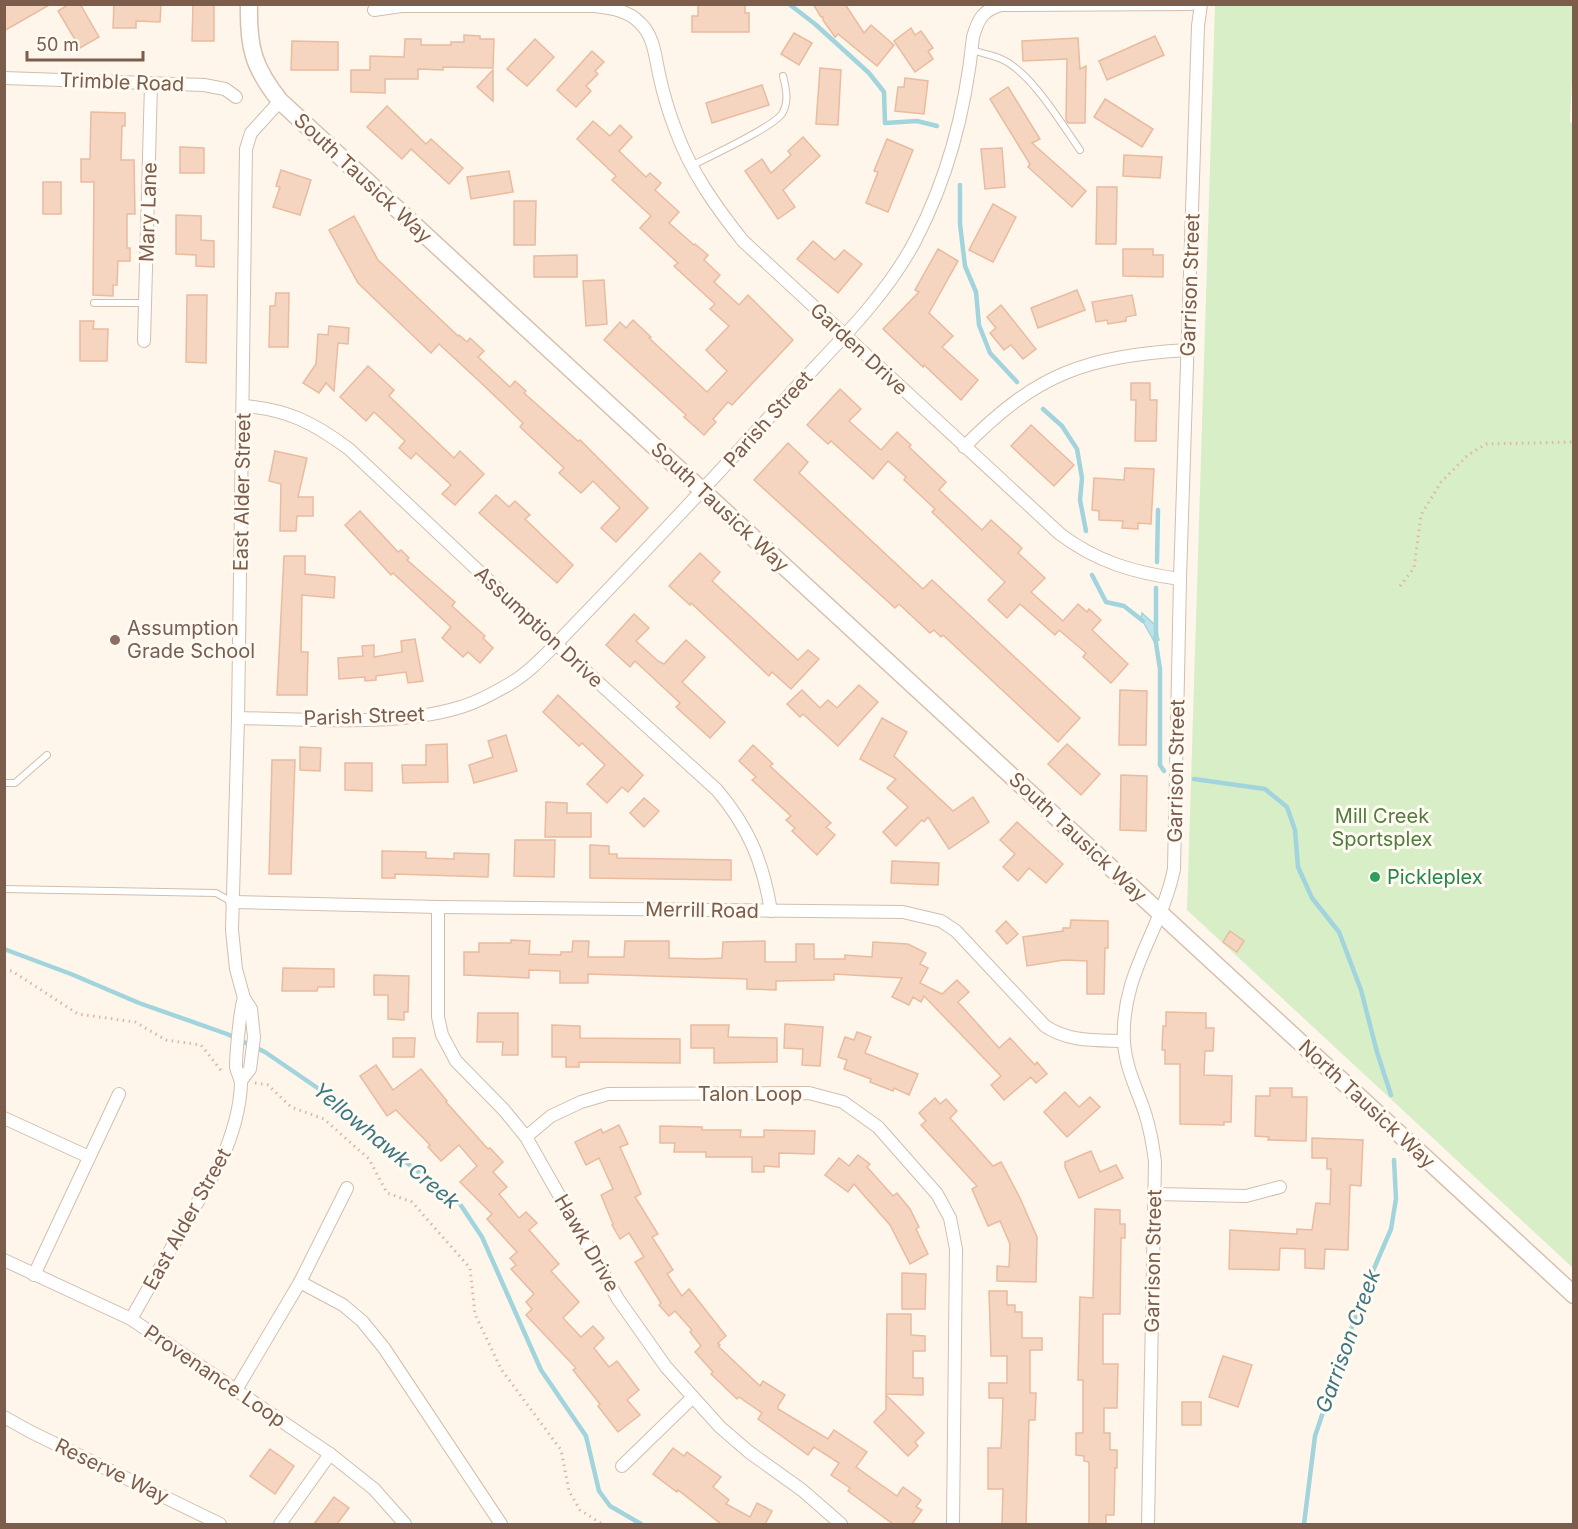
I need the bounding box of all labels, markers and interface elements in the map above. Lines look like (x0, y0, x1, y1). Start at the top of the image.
scale bar (27, 24, 142, 62)
text: 50 m (36, 34, 79, 55)
street label: Trimble Road (59, 68, 185, 96)
street label: South Tausick Way (289, 108, 437, 248)
street label: Mary Lane (134, 162, 162, 262)
street label: Garrison Street (1176, 213, 1205, 357)
street label: Garden Drive (805, 298, 913, 400)
street label: Parish Street (719, 366, 818, 472)
street label: East Alder Street (229, 412, 255, 571)
street label: South Tausick Way (646, 437, 794, 577)
street label: Assumption Drive (470, 561, 608, 693)
place label: Assumption Grade School (127, 616, 255, 663)
marker: Assumption Grade School (108, 633, 122, 647)
street label: Garrison Street (1163, 699, 1189, 843)
street label: Parish Street (303, 702, 425, 730)
street label: South Tausick Way (1004, 767, 1152, 907)
park label: Mill Creek Sportsplex (1331, 804, 1433, 851)
place label: Pickleplex (1387, 865, 1483, 889)
marker: Pickleplex (1368, 870, 1382, 884)
street label: Merrill Road (645, 897, 759, 923)
street label: North Tausick Way (1294, 1035, 1440, 1173)
water label: Yellowhawk Creek (308, 1077, 465, 1214)
street label: Talon Loop (698, 1082, 802, 1106)
street label: East Alder Street (138, 1144, 236, 1294)
street label: Garrison Street (1140, 1189, 1166, 1333)
street label: Hawk Drive (549, 1190, 625, 1296)
water label: Garrison Creek (1310, 1265, 1385, 1416)
street label: Provenance Loop (140, 1320, 290, 1432)
street label: Reserve Way (51, 1433, 173, 1509)

